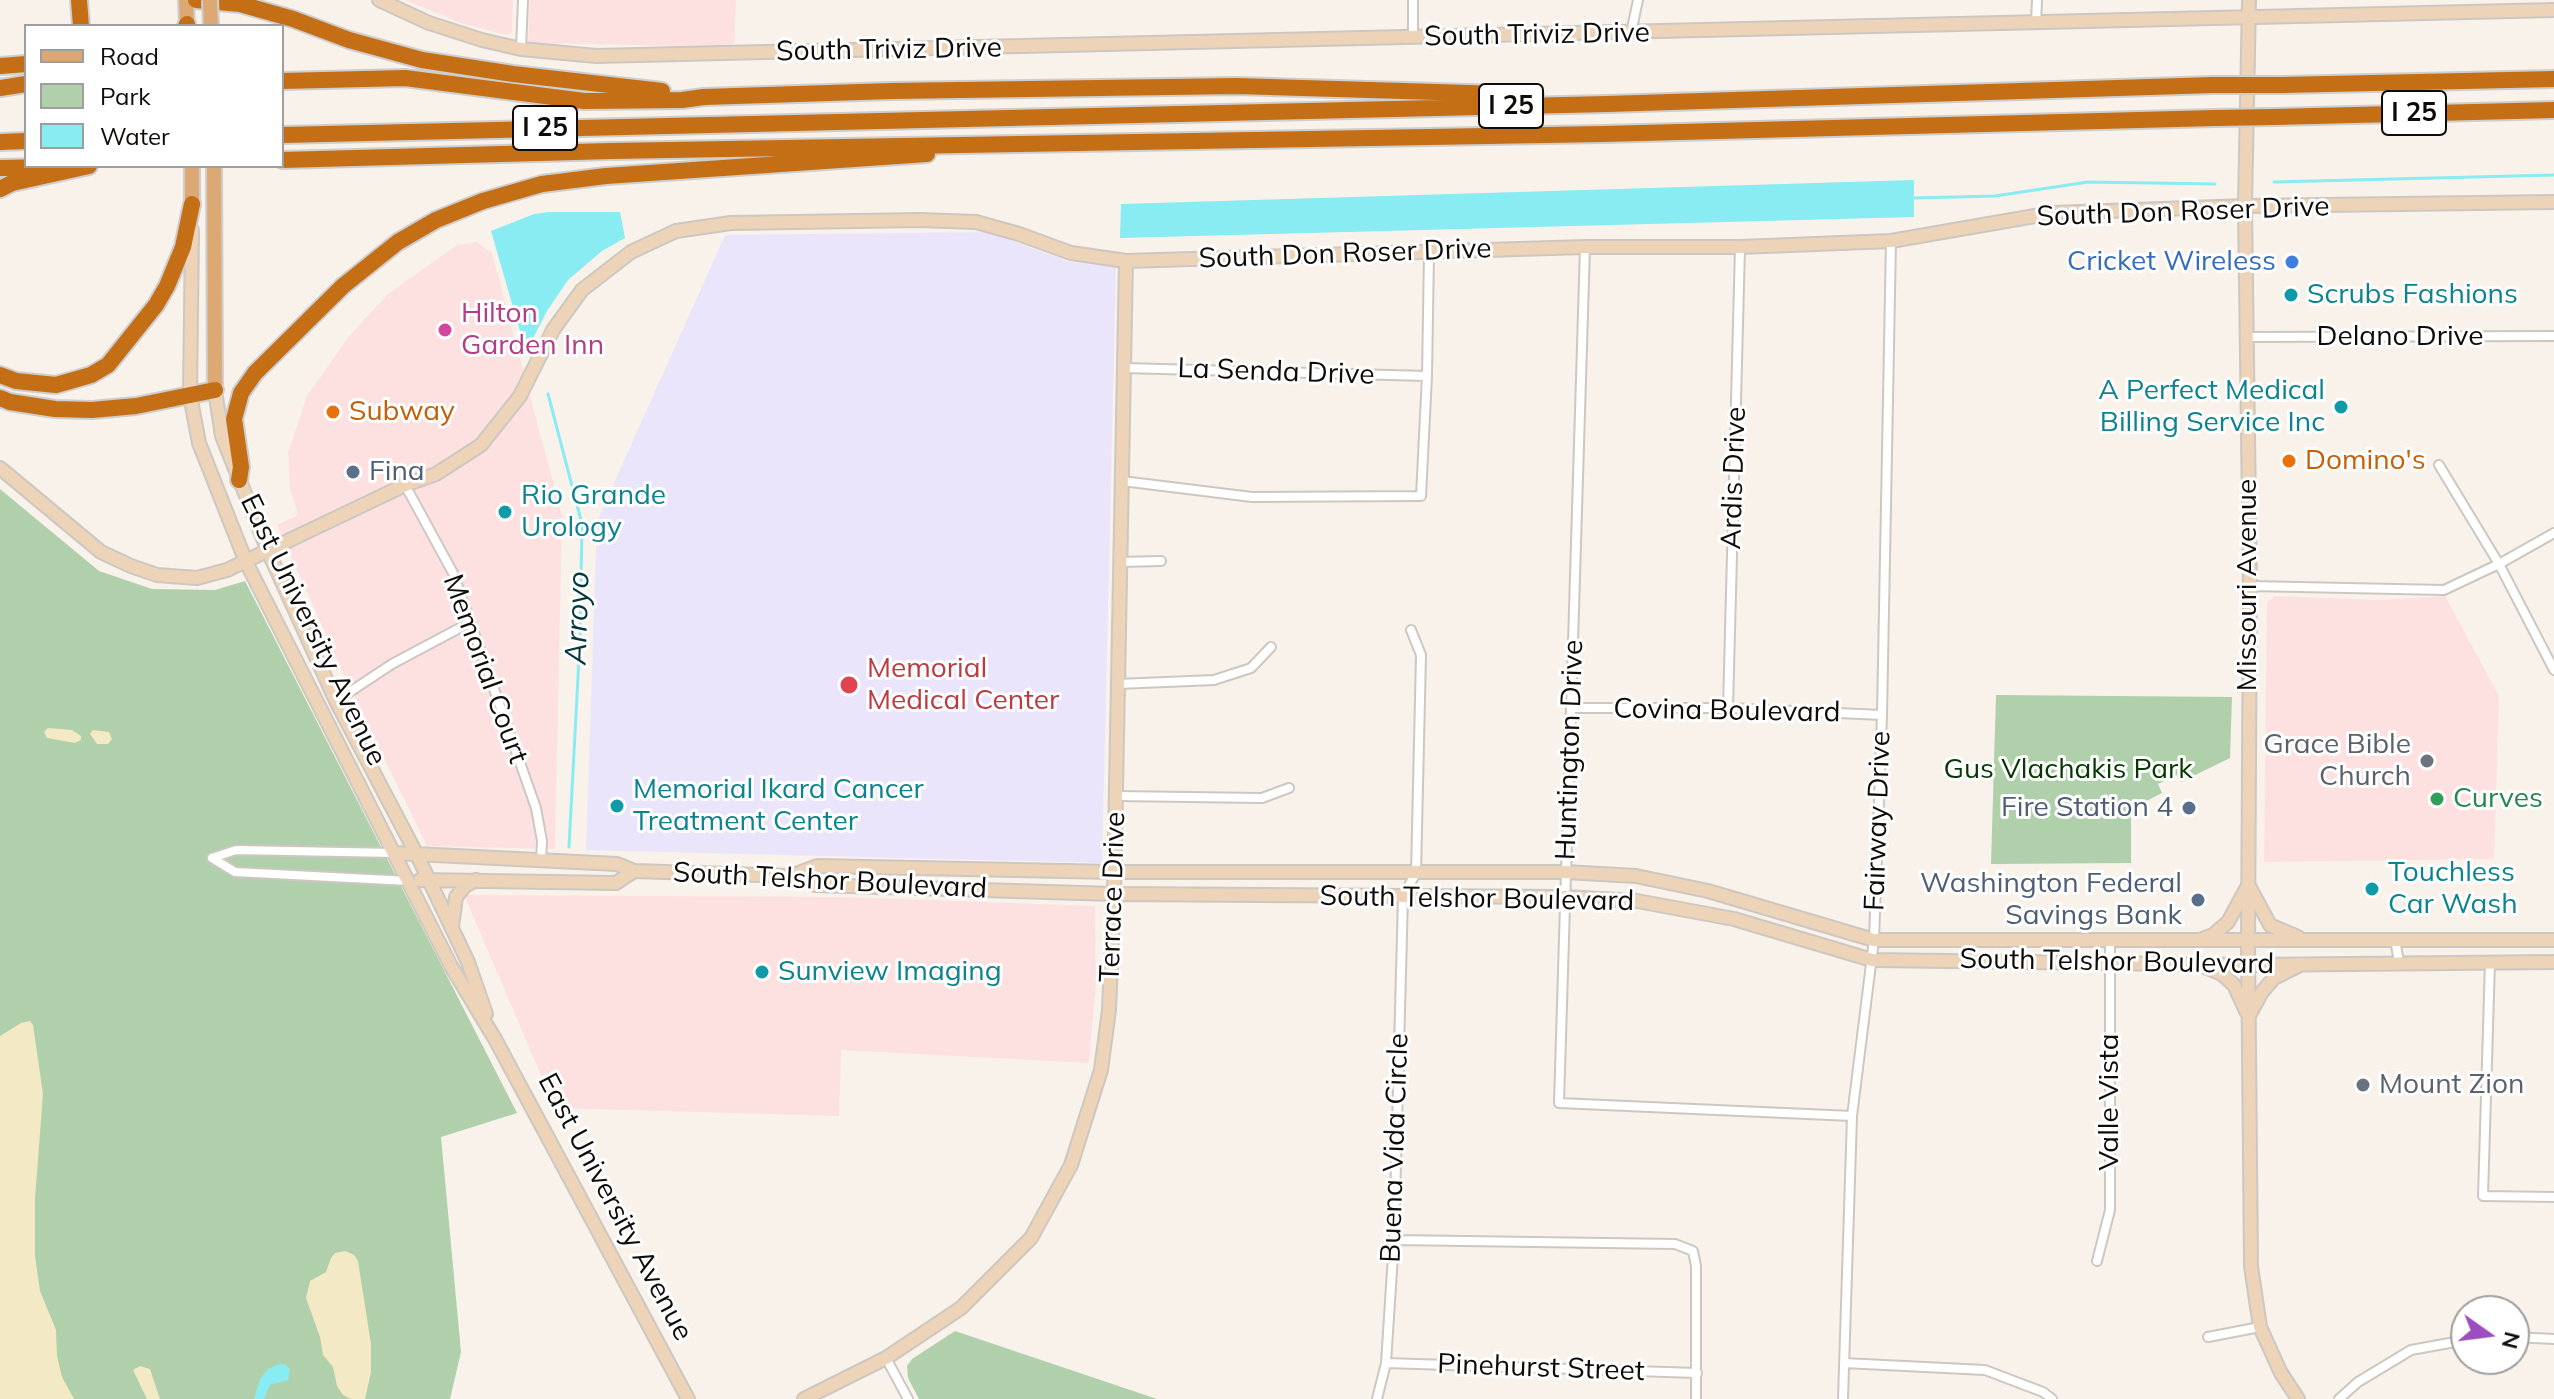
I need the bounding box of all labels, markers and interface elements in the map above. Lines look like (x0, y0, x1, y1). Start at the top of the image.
street label: South Triviz Drive (1424, 16, 1650, 54)
legend (24, 24, 284, 168)
street label: South Triviz Drive (776, 31, 1002, 69)
text: Road (100, 41, 159, 71)
text: Park (100, 81, 151, 111)
road number: I 25 (1479, 84, 1543, 128)
road number: I 25 (2382, 91, 2446, 135)
road number: I 25 (513, 106, 577, 150)
text: Water (100, 121, 170, 151)
street label: South Don Roser Drive (2036, 190, 2330, 234)
street label: South Don Roser Drive (1198, 232, 1492, 276)
place label: Cricket Wireless (2067, 245, 2276, 279)
marker: Cricket Wireless (2283, 253, 2301, 271)
place label: Scrubs Fashions (2307, 278, 2518, 312)
marker: Scrubs Fashions (2282, 286, 2300, 304)
place label: Hilton Garden Inn (461, 297, 604, 363)
street label: Delano Drive (2317, 320, 2483, 354)
marker: Hilton Garden Inn (436, 321, 454, 339)
street label: La Senda Drive (1177, 352, 1375, 392)
place label: A Perfect Medical Billing Service Inc (2098, 374, 2325, 440)
place label: Subway (349, 395, 455, 429)
marker: A Perfect Medical Billing Service Inc (2332, 398, 2350, 416)
marker: Subway (324, 403, 342, 421)
street label: Ardis Drive (1715, 406, 1753, 550)
place label: Domino's (2305, 444, 2426, 478)
marker: Domino's (2280, 452, 2298, 470)
place label: Fina (369, 455, 425, 489)
marker: Fina (344, 463, 362, 481)
place label: Rio Grande Urology (521, 479, 666, 545)
street label: Missouri Avenue (2231, 479, 2265, 691)
street label: East University Avenue (233, 489, 393, 771)
marker: Rio Grande Urology (496, 503, 514, 521)
street label: Memorial Court (435, 570, 535, 768)
water label: Arroyo (558, 571, 598, 665)
street label: Huntington Drive (1549, 639, 1591, 861)
place label: Memorial Medical Center (867, 652, 1059, 718)
marker: Memorial Medical Center (838, 674, 860, 696)
street label: Covina Boulevard (1613, 692, 1841, 730)
place label: Grace Bible Church (2263, 728, 2411, 794)
street label: Fairway Drive (1858, 730, 1898, 912)
marker: Grace Bible Church (2418, 752, 2436, 770)
park label: Gus Vlachakis Park (1943, 753, 2193, 787)
place label: Memorial Ikard Cancer Treatment Center (633, 773, 924, 839)
place label: Curves (2453, 782, 2543, 816)
marker: Curves (2428, 790, 2446, 808)
place label: Fire Station 4 (2001, 791, 2173, 825)
marker: Memorial Ikard Cancer Treatment Center (608, 797, 626, 815)
marker: Fire Station 4 (2180, 799, 2198, 817)
street label: Terrace Drive (1093, 811, 1133, 983)
street label: South Telshor Boulevard (672, 856, 988, 906)
place label: Touchless Car Wash (2388, 856, 2518, 922)
place label: Washington Federal Savings Bank (1920, 867, 2182, 933)
street label: South Telshor Boulevard (1319, 879, 1635, 919)
marker: Touchless Car Wash (2363, 880, 2381, 898)
marker: Washington Federal Savings Bank (2189, 891, 2207, 909)
street label: South Telshor Boulevard (1959, 942, 2275, 982)
place label: Sunview Imaging (778, 955, 1002, 989)
marker: Sunview Imaging (753, 963, 771, 981)
street label: Buena Vida Circle (1374, 1033, 1416, 1263)
street label: Valle Vista (2093, 1033, 2127, 1171)
street label: East University Avenue (530, 1068, 700, 1346)
place label: Mount Zion (2379, 1068, 2524, 1102)
marker: Mount Zion (2354, 1076, 2372, 1094)
north arrow (2450, 1295, 2530, 1375)
text: N (2496, 1329, 2527, 1352)
street label: Pinehurst Street (1437, 1348, 1645, 1388)

